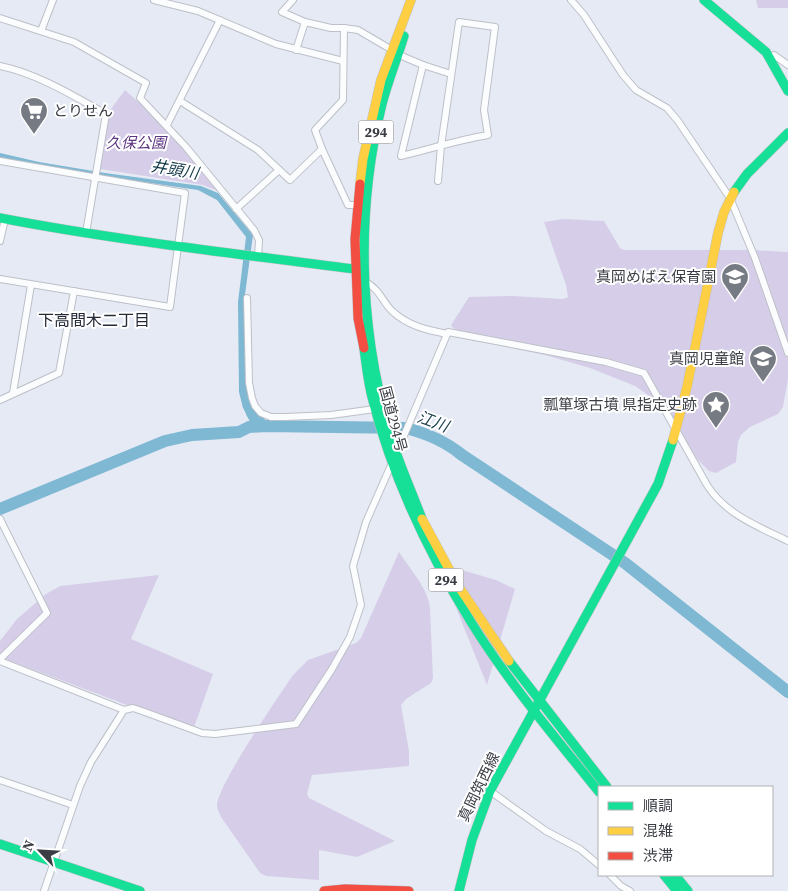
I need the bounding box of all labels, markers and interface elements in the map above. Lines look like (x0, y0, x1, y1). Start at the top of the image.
supermarket icon: とりせん (19, 96, 49, 135)
place label: とりせん (53, 100, 113, 121)
road number: 294 (358, 120, 394, 144)
park label: 久保公園 (106, 132, 168, 153)
water label: 井頭川 (149, 154, 203, 184)
school or university icon: 真岡めばえ保育園 (720, 262, 750, 301)
place label: 真岡めばえ保育園 (596, 266, 716, 287)
district label: 下高間木二丁目 (38, 309, 150, 331)
school or university icon: 真岡児童館 (748, 344, 778, 383)
place label: 真岡児童館 (669, 348, 744, 369)
street label: 国道294号 (375, 384, 412, 454)
place icon: 瓢箪塚古墳 県指定史跡 (701, 390, 731, 429)
place label: 瓢箪塚古墳 県指定史跡 (544, 394, 697, 415)
water label: 江川 (414, 405, 454, 437)
road number: 294 (428, 568, 464, 592)
street label: 真岡筑西線 (453, 748, 504, 825)
legend (598, 786, 773, 876)
text: 順調 (643, 795, 673, 816)
text: 混雑 (643, 820, 673, 841)
north arrow (15, 826, 65, 876)
text: N (17, 837, 39, 854)
text: 渋滞 (643, 845, 673, 866)

